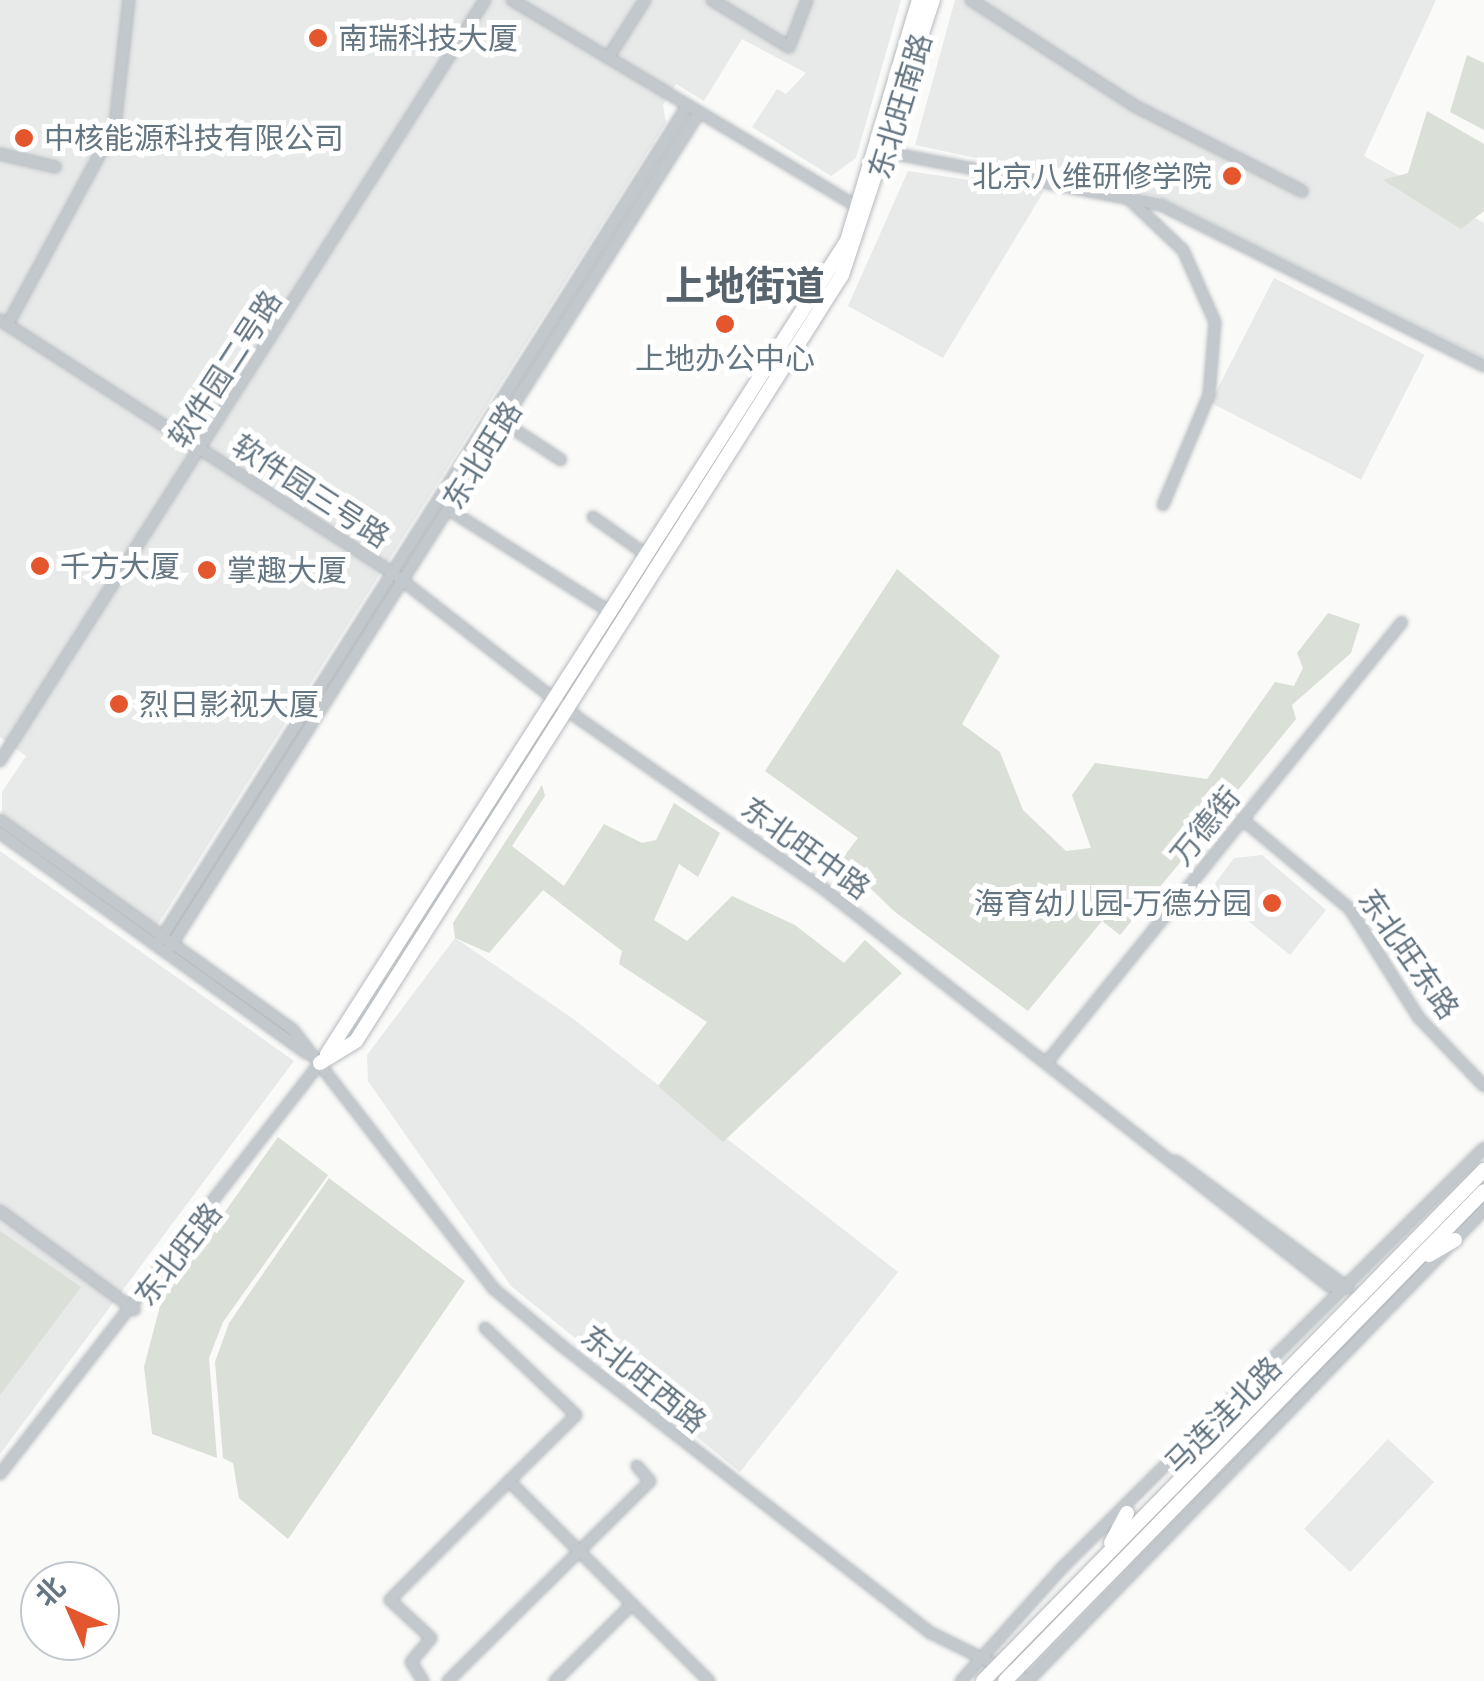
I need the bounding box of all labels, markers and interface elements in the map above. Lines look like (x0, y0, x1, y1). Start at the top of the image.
place label: 南瑞科技大厦 (338, 20, 518, 56)
marker: 南瑞科技大厦 (307, 27, 329, 49)
street label: 东北旺南路 (861, 29, 939, 183)
place label: 中核能源科技有限公司 (44, 120, 344, 156)
marker: 中核能源科技有限公司 (13, 127, 35, 149)
place label: 北京八维研修学院 (972, 158, 1212, 194)
marker: 北京八维研修学院 (1221, 165, 1243, 187)
district label: 上地街道 (665, 262, 825, 310)
street label: 软件园二号路 (161, 284, 289, 454)
marker: 上地办公中心 (714, 313, 736, 335)
place label: 上地办公中心 (635, 340, 815, 376)
street label: 东北旺路 (435, 395, 529, 515)
street label: 软件园三号路 (226, 427, 396, 555)
place label: 千方大厦 (60, 548, 180, 584)
place label: 掌趣大厦 (227, 552, 347, 588)
marker: 千方大厦 (29, 555, 51, 577)
marker: 掌趣大厦 (196, 559, 218, 581)
place label: 烈日影视大厦 (139, 686, 319, 722)
marker: 烈日影视大厦 (108, 693, 130, 715)
street label: 万德街 (1163, 780, 1247, 872)
street label: 东北旺中路 (735, 789, 877, 907)
street label: 东北旺东路 (1351, 882, 1467, 1026)
place label: 海育幼儿园-万德分园 (974, 885, 1252, 921)
marker: 海育幼儿园-万德分园 (1261, 892, 1283, 914)
street label: 东北旺路 (127, 1196, 229, 1312)
street label: 东北旺西路 (574, 1318, 714, 1440)
street label: 马连洼北路 (1157, 1349, 1289, 1481)
north arrow (20, 1561, 120, 1661)
text: 北 (27, 1568, 74, 1615)

